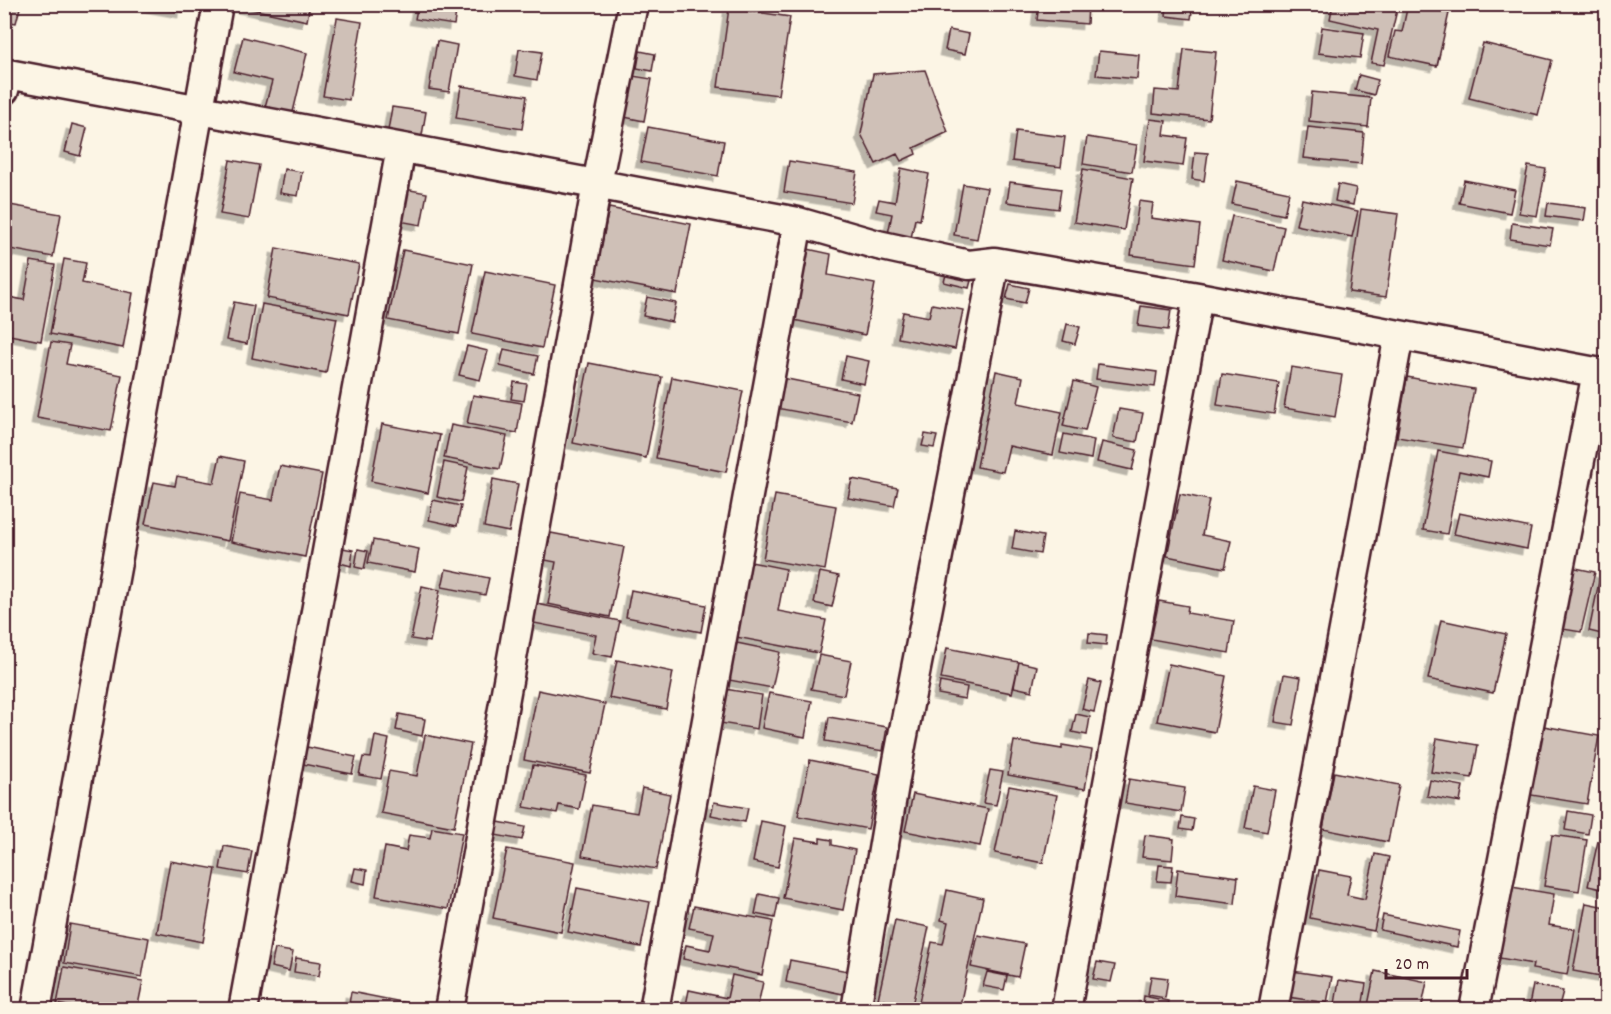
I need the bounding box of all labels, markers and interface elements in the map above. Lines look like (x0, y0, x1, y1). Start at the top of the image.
scale bar (1386, 942, 1467, 980)
text: 20 m (1395, 953, 1429, 978)

